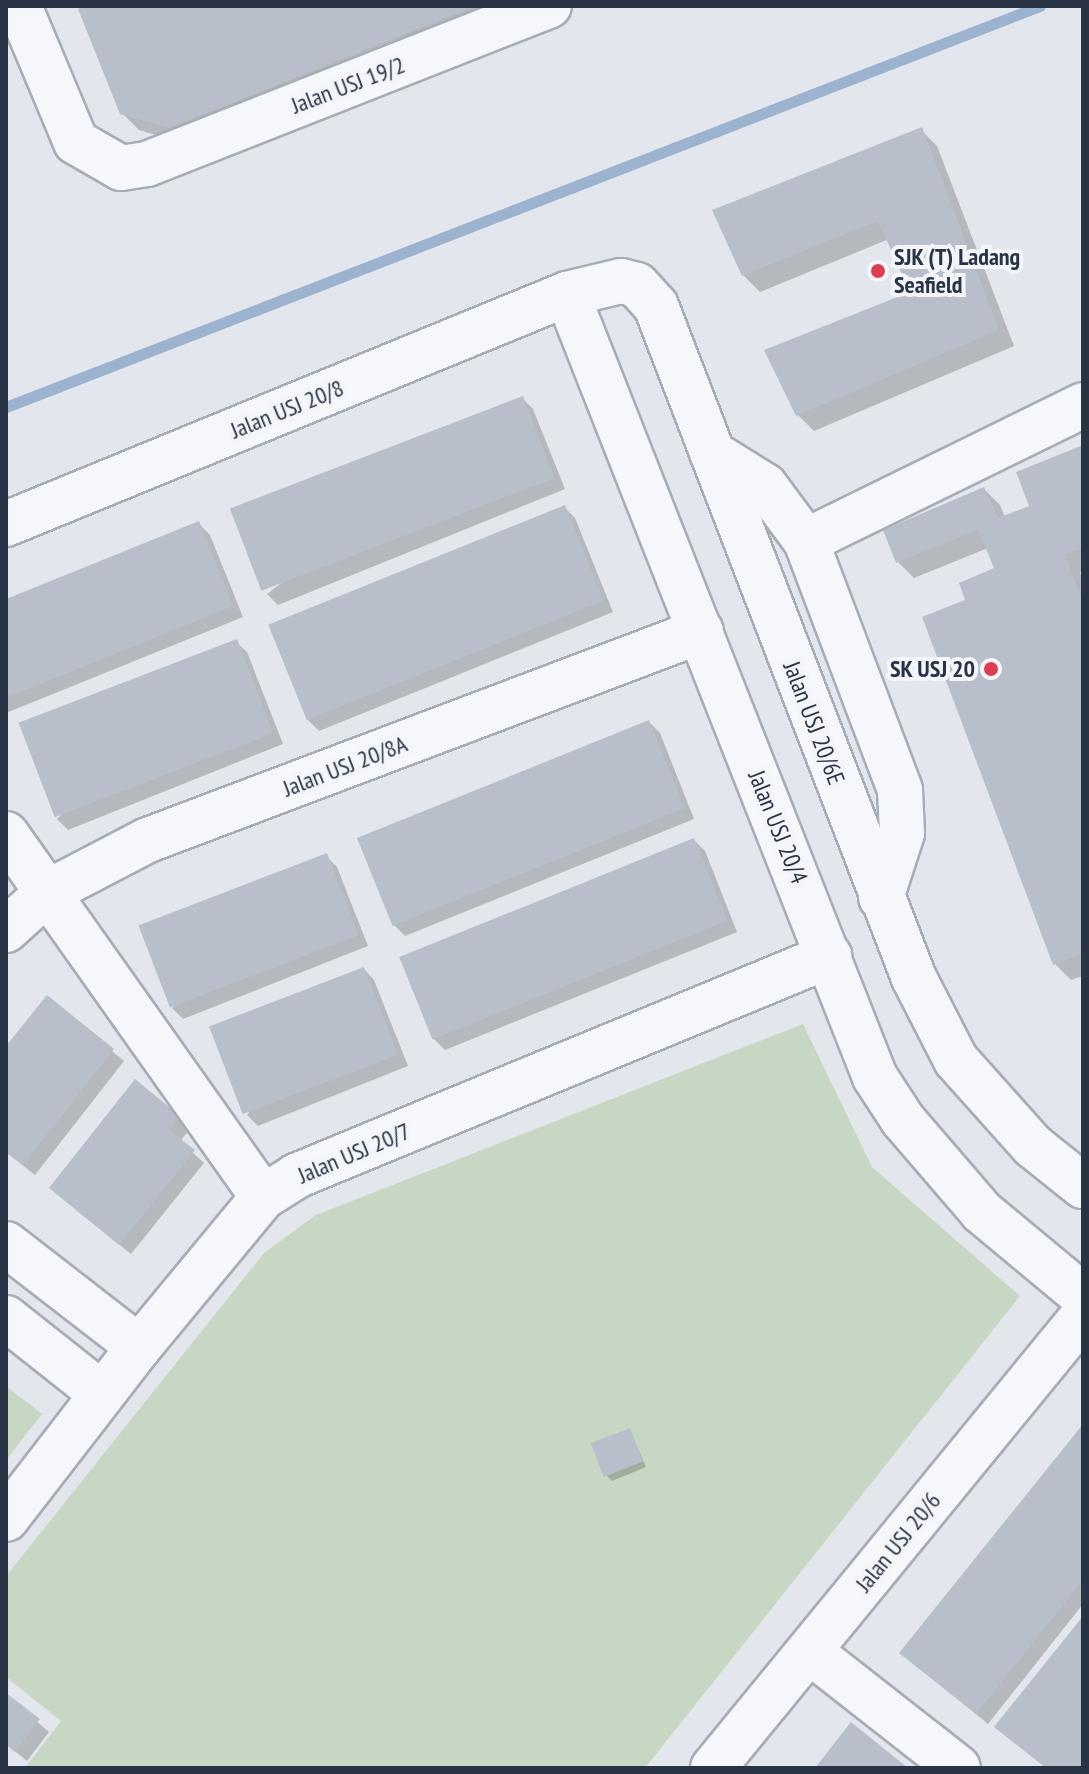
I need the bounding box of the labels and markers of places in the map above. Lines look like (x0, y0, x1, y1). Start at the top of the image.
place label: SJK (T) Ladang Seafield (894, 243, 1021, 299)
marker: SJK (T) Ladang Seafield (869, 262, 887, 280)
place label: SK USJ 20 (889, 655, 975, 683)
marker: SK USJ 20 (982, 660, 1000, 678)

